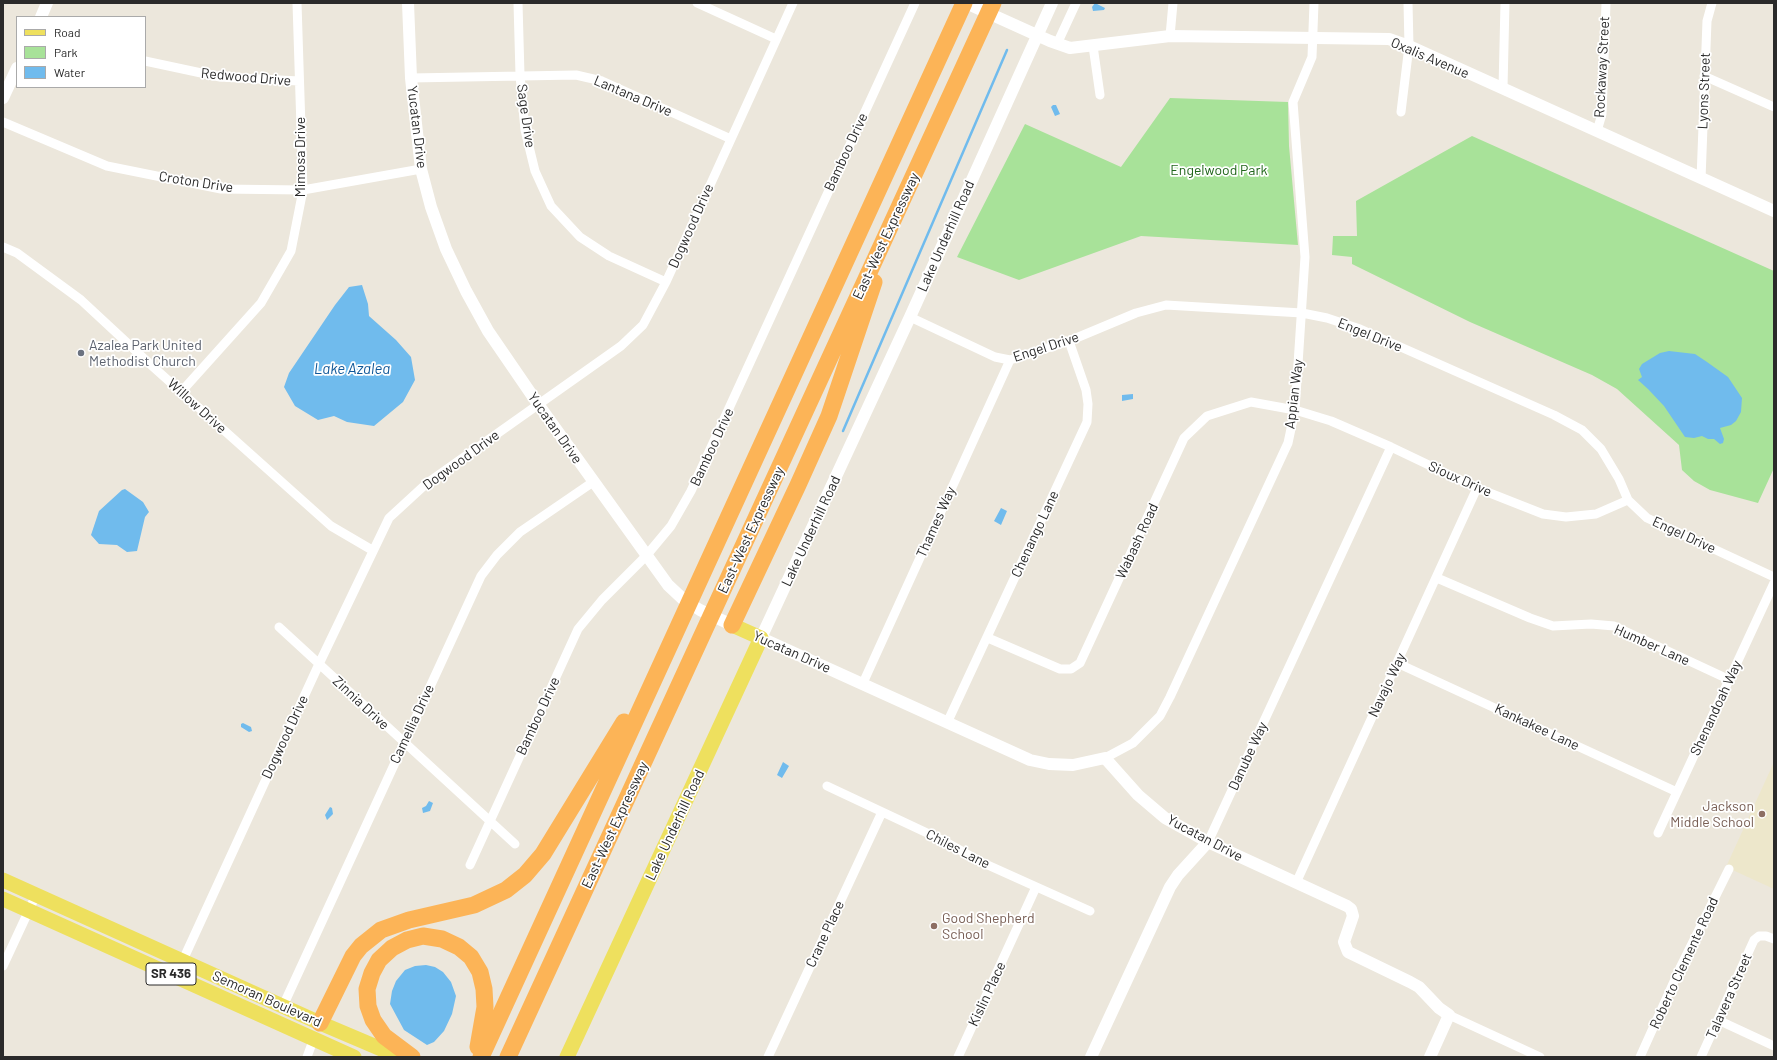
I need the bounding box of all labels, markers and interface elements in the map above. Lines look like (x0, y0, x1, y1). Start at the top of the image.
legend (16, 16, 146, 88)
street label: Rockaway Street (1591, 16, 1613, 118)
text: Road (54, 25, 81, 39)
street label: Oxalis Avenue (1388, 34, 1472, 82)
text: Park (54, 45, 78, 59)
street label: Lyons Street (1694, 52, 1714, 130)
text: Water (54, 65, 85, 79)
street label: Redwood Drive (200, 65, 292, 89)
street label: Lantana Drive (591, 72, 675, 120)
street label: Sage Drive (513, 83, 539, 149)
street label: Yucatan Drive (404, 85, 430, 169)
street label: Bamboo Drive (821, 110, 871, 194)
street label: Mimosa Drive (292, 117, 308, 197)
park label: Engelwood Park (1170, 162, 1268, 178)
street label: Croton Drive (158, 168, 234, 196)
street label: East-West Expressway (849, 170, 923, 302)
street label: Lake Underhill Road (914, 178, 978, 294)
street label: Dogwood Drive (665, 181, 717, 271)
street label: Engel Drive (1335, 314, 1405, 356)
street label: Engel Drive (1011, 328, 1081, 366)
place label: Azalea Park United Methodist Church (89, 337, 202, 370)
marker: Azalea Park United Methodist Church (76, 348, 86, 358)
street label: Appian Way (1281, 358, 1307, 430)
water label: Lake Azalea (314, 360, 390, 378)
street label: Willow Drive (164, 375, 230, 437)
street label: Yucatan Drive (524, 389, 586, 467)
street label: Bamboo Drive (687, 405, 737, 489)
street label: Dogwood Drive (419, 427, 503, 493)
street label: Sioux Drive (1426, 458, 1494, 500)
street label: East-West Expressway (714, 464, 788, 596)
street label: Lake Underhill Road (778, 473, 844, 589)
street label: Thames Way (913, 484, 959, 560)
street label: Chenango Lane (1008, 488, 1062, 580)
street label: Wabash Road (1112, 500, 1162, 582)
street label: Engel Drive (1650, 513, 1718, 557)
street label: Humber Lane (1612, 621, 1692, 669)
street label: Yucatan Drive (751, 627, 833, 677)
street label: Navajo Way (1365, 650, 1409, 720)
street label: Shenandoah Way (1687, 658, 1745, 758)
street label: Zinnia Drive (329, 673, 393, 733)
street label: Bamboo Drive (513, 674, 563, 758)
street label: Camellia Drive (386, 682, 438, 766)
street label: Dogwood Drive (258, 692, 312, 782)
street label: Kankakee Lane (1492, 700, 1582, 754)
street label: Danube Way (1225, 719, 1271, 793)
street label: East-West Expressway (578, 759, 652, 891)
street label: Lake Underhill Road (642, 767, 708, 883)
place label: Jackson Middle School (1670, 798, 1754, 830)
marker: Jackson Middle School (1757, 809, 1767, 819)
street label: Yucatan Drive (1164, 811, 1246, 865)
street label: Chiles Lane (923, 826, 993, 872)
street label: Roberto Clemente Road (1646, 894, 1722, 1032)
street label: Crane Place (802, 898, 848, 970)
place label: Good Shepherd School (942, 910, 1035, 942)
marker: Good Shepherd School (929, 921, 939, 931)
street label: Talavera Street (1703, 950, 1755, 1042)
street label: Kislin Place (965, 959, 1009, 1029)
road number: SR 436 (146, 963, 196, 985)
street label: Semoran Boulevard (210, 967, 324, 1031)

